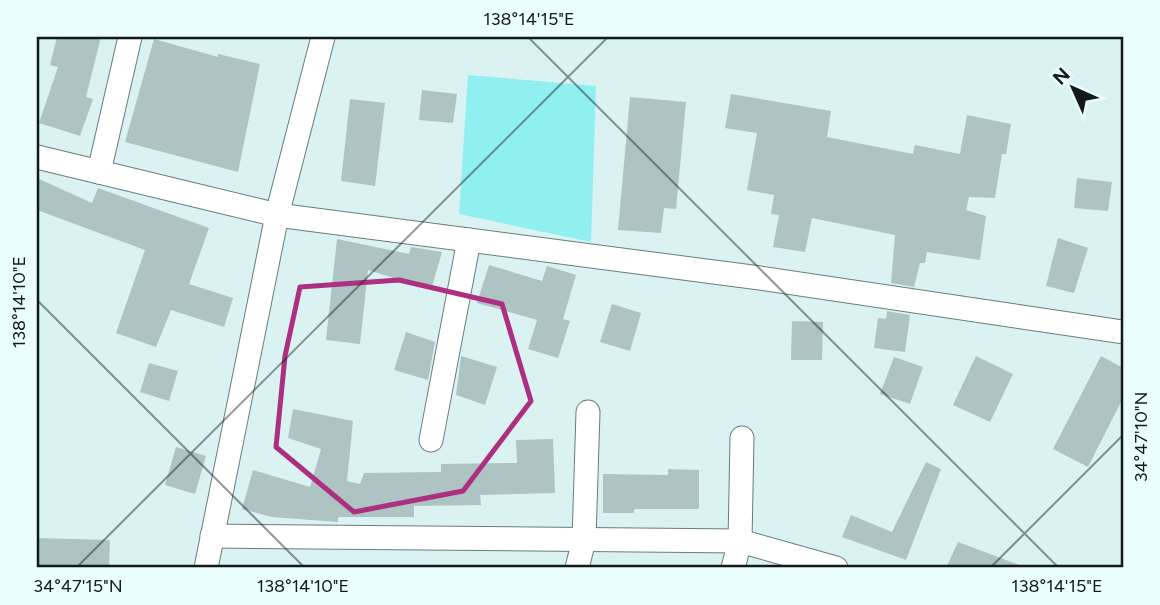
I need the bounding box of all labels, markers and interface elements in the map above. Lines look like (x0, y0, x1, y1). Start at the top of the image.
text: 138°14'15"E (483, 8, 575, 30)
north arrow (1038, 52, 1108, 122)
text: N (1048, 63, 1075, 90)
text: 138°14'10"E (8, 256, 30, 348)
text: 34°47'10"N (1130, 392, 1152, 482)
text: 34°47'15"N (33, 575, 123, 597)
text: 138°14'10"E (257, 575, 349, 597)
text: 138°14'15"E (1011, 575, 1103, 597)

